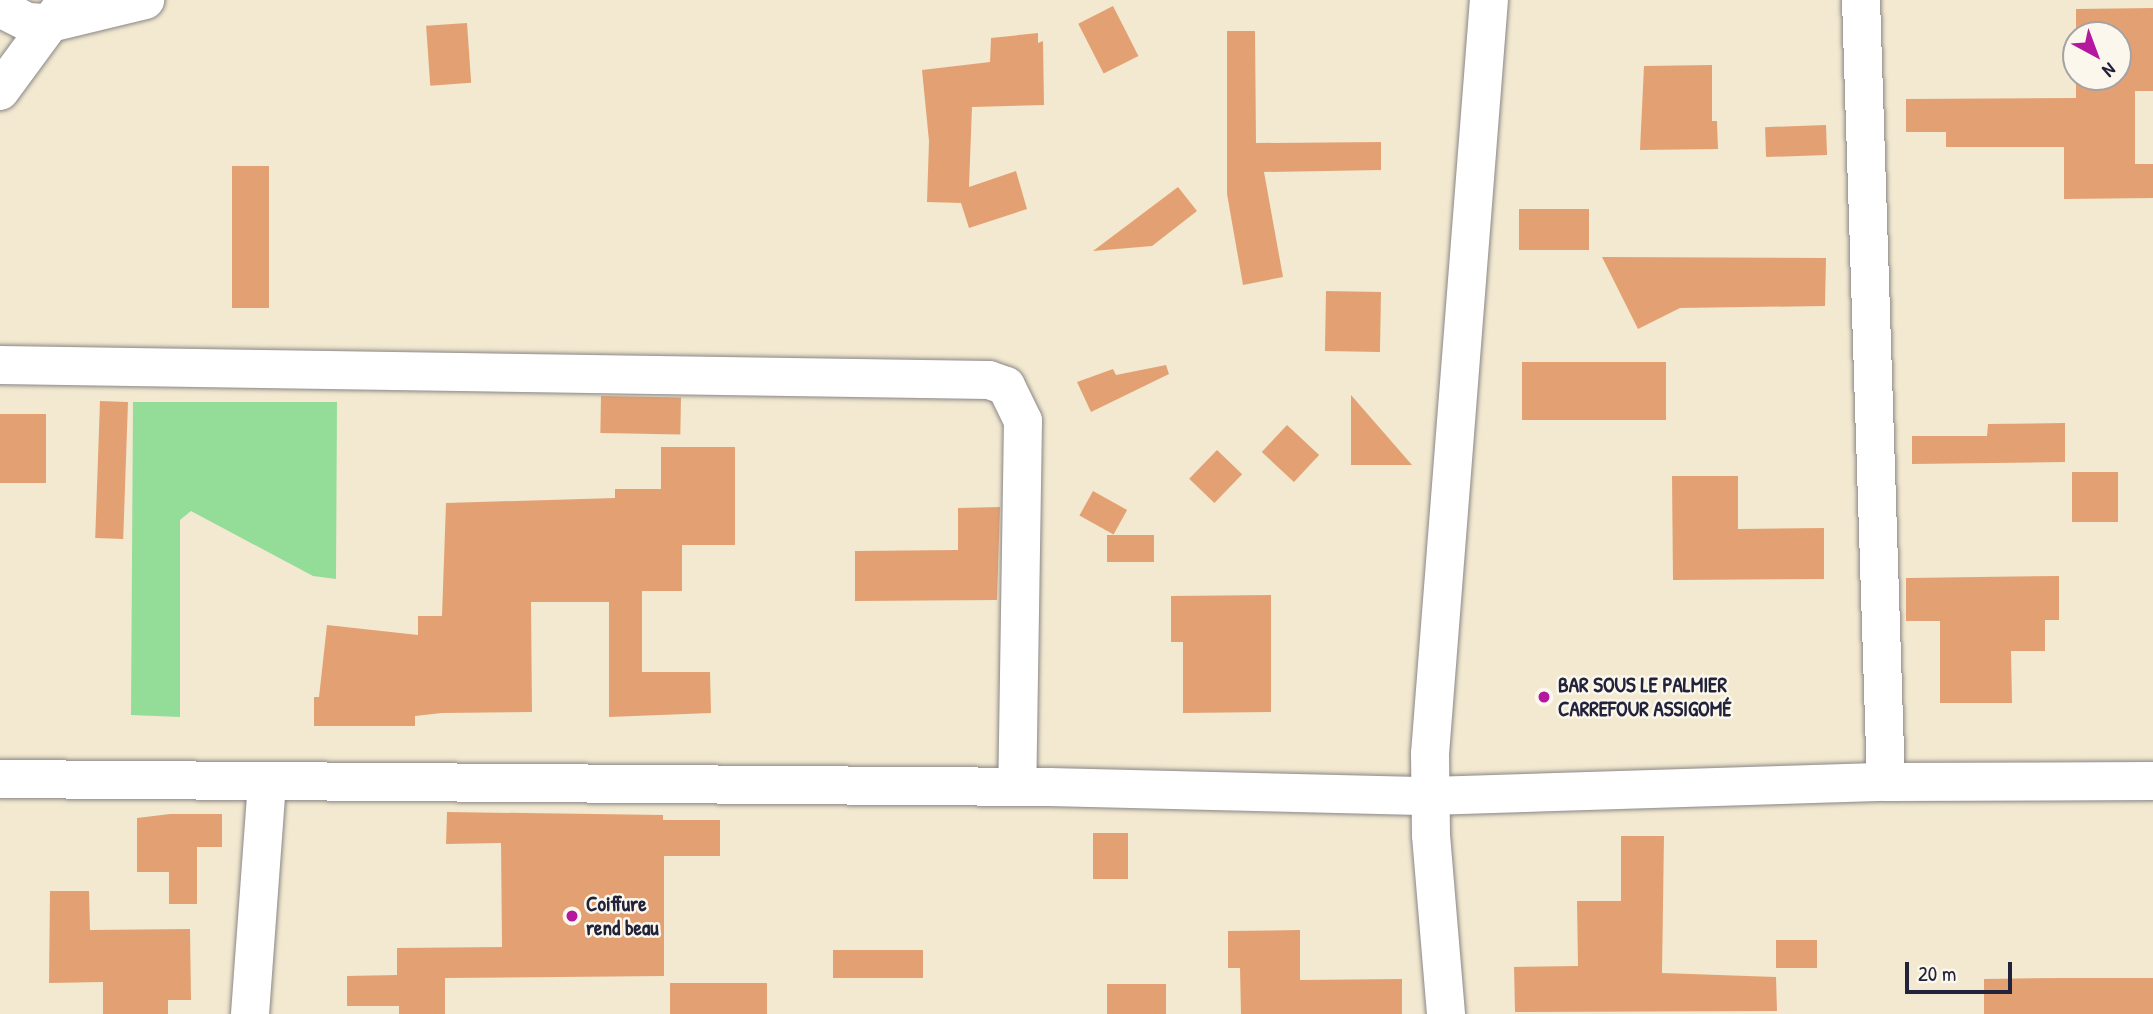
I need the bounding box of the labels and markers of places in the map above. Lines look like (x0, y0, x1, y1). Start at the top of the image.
place label: BAR SOUS LE PALMIER CARREFOUR ASSIGOMÉ (1558, 672, 1732, 722)
marker: BAR SOUS LE PALMIER CARREFOUR ASSIGOMÉ (1536, 689, 1552, 705)
place label: Coiffure rend beau (586, 891, 659, 941)
marker: Coiffure rend beau (564, 908, 580, 924)

